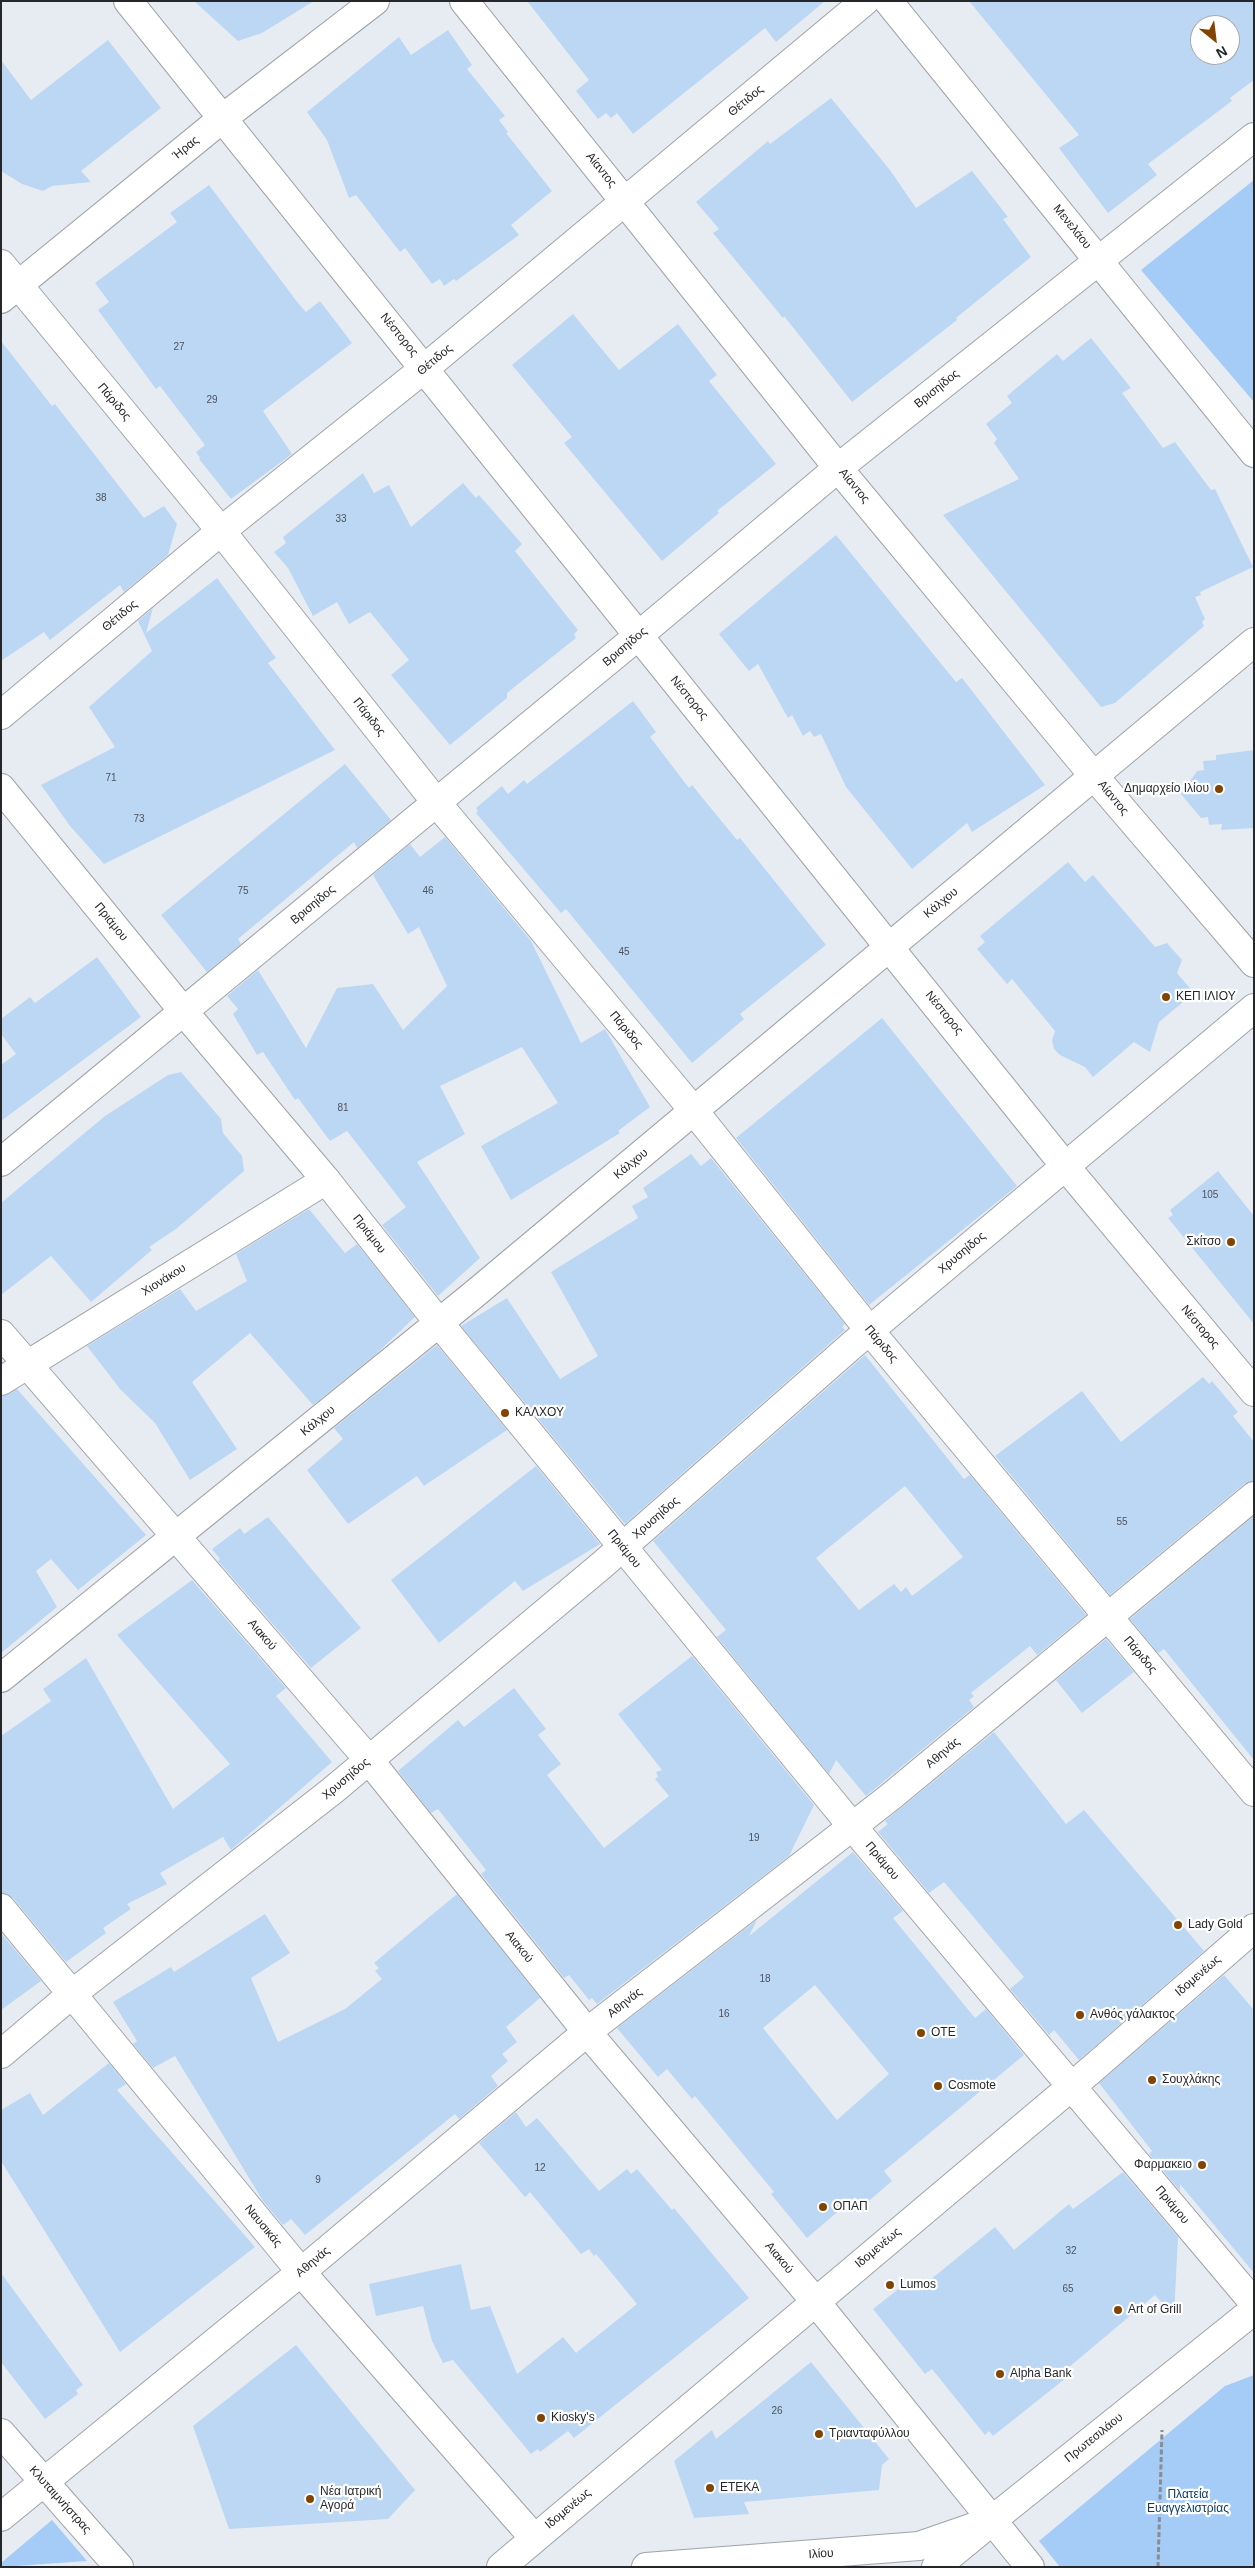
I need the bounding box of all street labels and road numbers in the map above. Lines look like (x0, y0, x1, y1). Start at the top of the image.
street label: Θέτιδος (726, 82, 766, 120)
street label: Ήρας (170, 133, 202, 163)
street label: Αίαντος (583, 150, 619, 190)
street label: Μενελάου (1050, 202, 1094, 252)
street label: Νέστορος (377, 310, 421, 360)
street label: Θέτιδος (415, 341, 455, 379)
street label: Βρισηίδος (912, 367, 962, 411)
street label: Πάριδος (94, 380, 134, 424)
street label: Αίαντος (835, 466, 873, 506)
street label: Θέτιδος (100, 597, 140, 635)
street label: Βρισηίδος (600, 624, 650, 670)
street label: Νέστορος (667, 673, 711, 723)
street label: Πάριδος (350, 695, 388, 739)
street label: Αίαντος (1094, 778, 1132, 818)
street label: Βρισηίδος (288, 882, 338, 928)
street label: Κάλχου (921, 885, 961, 921)
street label: Πριάμου (91, 900, 131, 944)
street label: Νέστορος (922, 988, 966, 1038)
street label: Πάριδος (606, 1008, 646, 1052)
street label: Κάλχου (611, 1146, 651, 1182)
street label: Πριάμου (349, 1212, 389, 1256)
street label: Χρυσηίδος (935, 1229, 989, 1277)
street label: Χιονάκου (139, 1261, 189, 1299)
street label: Νέστορος (1178, 1302, 1222, 1352)
street label: Πάριδος (861, 1322, 901, 1366)
street label: Κάλχου (298, 1403, 338, 1439)
street label: Χρυσηίδος (630, 1494, 682, 1542)
street label: Πριάμου (604, 1527, 644, 1571)
street label: Αιακού (245, 1616, 279, 1654)
street label: Πάριδος (1120, 1633, 1160, 1677)
street label: Αθηνάς (923, 1735, 963, 1771)
street label: Χρυσηίδος (319, 1755, 373, 1803)
street label: Πριάμου (862, 1839, 902, 1883)
street label: Αιακού (502, 1928, 536, 1966)
street label: Ιδομενέως (1172, 1952, 1224, 2000)
street label: Αθηνάς (605, 1985, 645, 2021)
street label: Πριάμου (1152, 2183, 1192, 2227)
street label: Ναυσικάς (241, 2202, 285, 2250)
street label: Ιδομενέως (852, 2225, 904, 2271)
street label: Αιακού (762, 2239, 796, 2277)
street label: Αθηνάς (293, 2244, 333, 2280)
street label: Πρωτεσιλάου (1062, 2410, 1126, 2466)
street label: Κλυταιμνήστρας (26, 2463, 94, 2537)
street label: Ιδομενέως (542, 2486, 594, 2532)
street label: Ιλίου (808, 2546, 834, 2562)

